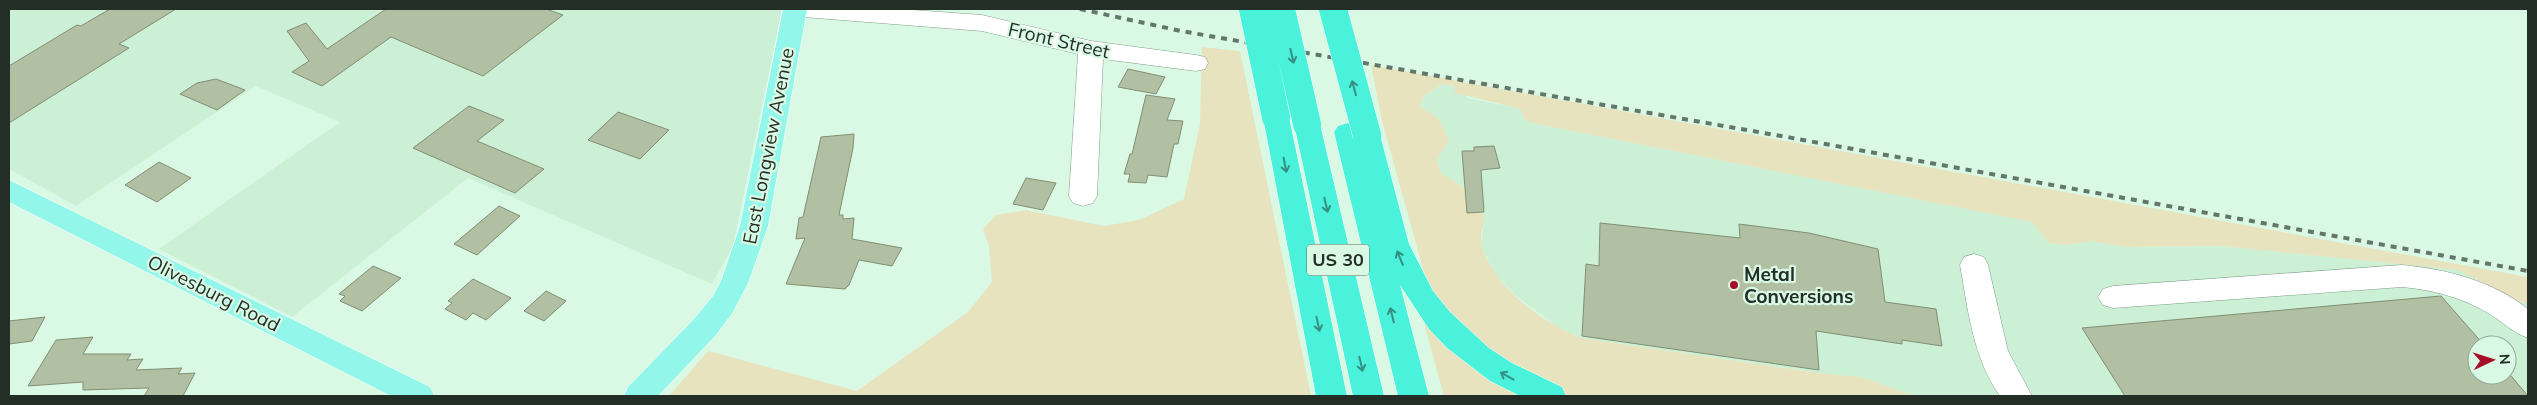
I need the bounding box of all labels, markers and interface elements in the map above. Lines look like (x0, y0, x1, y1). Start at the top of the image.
street label: Front Street (1006, 17, 1112, 63)
street label: East Longview Avenue (737, 46, 799, 246)
one-way arrow (1288, 48, 1297, 64)
one-way arrow (1349, 80, 1359, 96)
one-way arrow (1281, 156, 1290, 172)
one-way arrow (1321, 197, 1331, 213)
road number: US 30 (1307, 244, 1369, 276)
street label: Olivesburg Road (144, 249, 284, 337)
one-way arrow (1395, 251, 1405, 266)
place label: Metal Conversions (1744, 262, 1854, 308)
marker: Metal Conversions (1728, 279, 1740, 291)
one-way arrow (1387, 307, 1397, 323)
one-way arrow (1313, 316, 1323, 332)
north arrow (2467, 335, 2517, 385)
text: N (2496, 353, 2514, 365)
one-way arrow (1357, 355, 1366, 371)
one-way arrow (1500, 371, 1515, 380)

